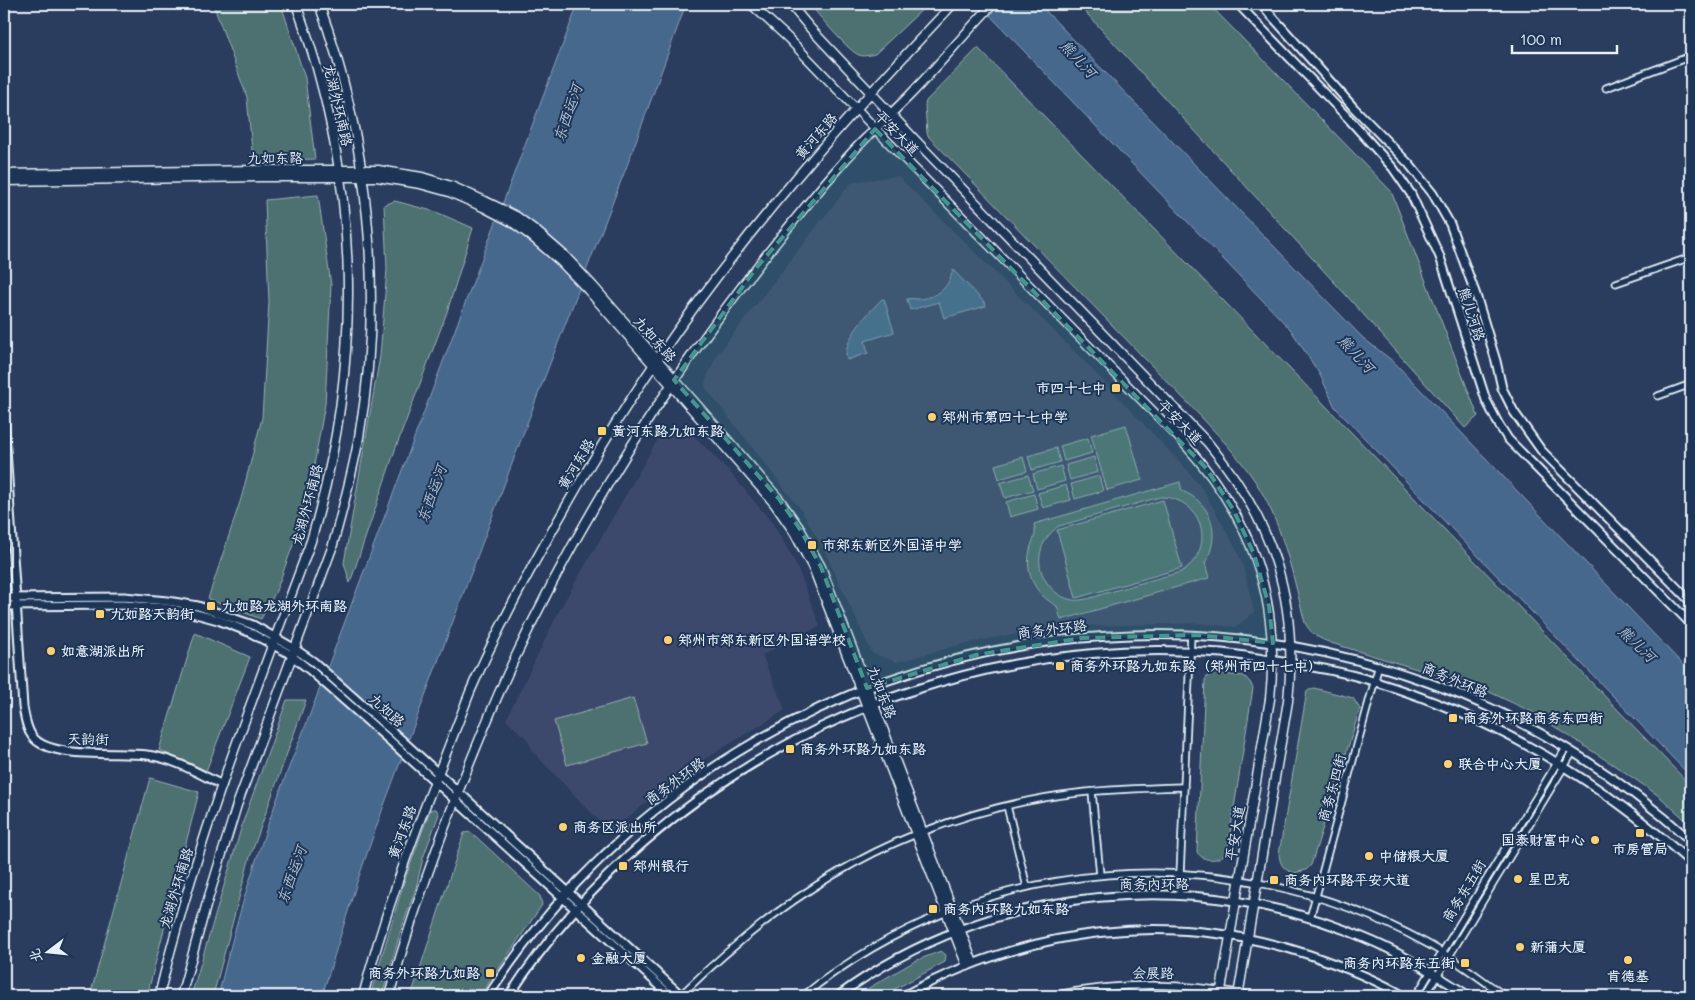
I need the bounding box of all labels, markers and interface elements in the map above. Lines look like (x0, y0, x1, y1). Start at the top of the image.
scale bar (1512, 22, 1618, 54)
text: 100 m (1520, 29, 1562, 49)
water label: 熊儿河 (1056, 35, 1103, 84)
street label: 龙湖外环南路 (320, 62, 357, 148)
water label: 东西运河 (548, 78, 587, 144)
street label: 平安大道 (871, 106, 924, 159)
street label: 黄河东路 (790, 108, 841, 163)
street label: 九如东路 (247, 148, 303, 167)
street label: 熊儿河路 (1455, 284, 1490, 343)
street label: 九如东路 (630, 311, 681, 366)
water label: 熊儿河 (1334, 330, 1381, 379)
place label: 市四十七中 (1036, 378, 1106, 397)
marker: 市四十七中 (1110, 382, 1122, 394)
street label: 平安大道 (1154, 395, 1207, 448)
place label: 郑州市第四十七中学 (942, 407, 1068, 426)
marker: 郑州市第四十七中学 (926, 411, 938, 423)
place label: 黄河东路九如东路 (612, 421, 724, 440)
marker: 黄河东路九如东路 (596, 425, 608, 437)
street label: 黄河东路 (553, 435, 598, 493)
water label: 东西运河 (411, 459, 452, 525)
street label: 龙湖外环南路 (286, 462, 327, 548)
place label: 市郑东新区外国语中学 (822, 535, 962, 554)
marker: 市郑东新区外国语中学 (806, 539, 818, 551)
place label: 九如路龙湖外环南路 (221, 596, 347, 615)
marker: 九如路龙湖外环南路 (205, 600, 217, 612)
place label: 九如路天韵街 (110, 604, 194, 623)
marker: 九如路天韵街 (94, 608, 106, 620)
street label: 商务外环路 (1016, 615, 1088, 642)
water label: 熊儿河 (1615, 620, 1663, 668)
place label: 郑州市郑东新区外国语学校 (678, 630, 846, 649)
marker: 郑州市郑东新区外国语学校 (662, 634, 674, 646)
place label: 如意湖派出所 (61, 641, 145, 660)
marker: 如意湖派出所 (45, 645, 57, 657)
place label: 商务外环路九如东路（郑州市四十七中） (1070, 656, 1322, 675)
street label: 商务外环路 (1419, 658, 1491, 701)
marker: 商务外环路九如东路（郑州市四十七中） (1054, 660, 1066, 672)
street label: 九如东路 (864, 662, 901, 721)
street label: 九如路 (365, 689, 409, 731)
place label: 商务外环路商务东四街 (1463, 708, 1603, 727)
marker: 商务外环路商务东四街 (1447, 712, 1459, 724)
street label: 天韵街 (67, 729, 109, 748)
place label: 商务外环路九如东路 (800, 739, 926, 758)
marker: 商务外环路九如东路 (784, 743, 796, 755)
street label: 商务外环路 (641, 752, 709, 809)
street label: 商务东四街 (1313, 752, 1350, 824)
place label: 联合中心大厦 (1458, 754, 1542, 773)
marker: 联合中心大厦 (1442, 758, 1454, 770)
street label: 黄河东路 (383, 802, 420, 861)
street label: 平安大道 (1220, 804, 1249, 862)
place label: 商务区派出所 (573, 817, 657, 836)
marker: 商务区派出所 (557, 821, 569, 833)
marker: 市房管局 (1634, 827, 1646, 839)
place label: 国泰财富中心 (1501, 830, 1585, 849)
marker: 国泰财富中心 (1589, 834, 1601, 846)
place label: 市房管局 (1612, 839, 1668, 858)
water label: 东西运河 (271, 840, 312, 906)
street label: 龙湖外环南路 (154, 845, 197, 931)
place label: 中储粮大厦 (1379, 846, 1449, 865)
marker: 中储粮大厦 (1363, 850, 1375, 862)
place label: 郑州银行 (633, 856, 689, 875)
street label: 商务东五街 (1437, 856, 1490, 926)
marker: 郑州银行 (617, 860, 629, 872)
place label: 星巴克 (1528, 869, 1570, 888)
place label: 商务内环路平安大道 (1284, 870, 1410, 889)
marker: 星巴克 (1512, 873, 1524, 885)
street label: 商务内环路 (1119, 874, 1189, 893)
marker: 商务内环路平安大道 (1268, 874, 1280, 886)
place label: 商务内环路九如东路 (943, 899, 1069, 918)
marker: 商务内环路九如东路 (927, 903, 939, 915)
north arrow (22, 928, 72, 978)
place label: 新蒲大厦 (1530, 937, 1586, 956)
marker: 新蒲大厦 (1514, 941, 1526, 953)
text: 北 (24, 946, 46, 965)
place label: 金融大厦 (591, 948, 647, 967)
marker: 金融大厦 (575, 952, 587, 964)
place label: 商务内环路东五街 (1343, 953, 1455, 972)
marker: 肯德基 (1622, 954, 1634, 966)
marker: 商务内环路东五街 (1459, 957, 1471, 969)
place label: 商务外环路九如路 (368, 963, 480, 982)
street label: 会展路 (1132, 963, 1174, 982)
place label: 肯德基 (1607, 966, 1649, 985)
marker: 商务外环路九如路 (484, 967, 496, 979)

